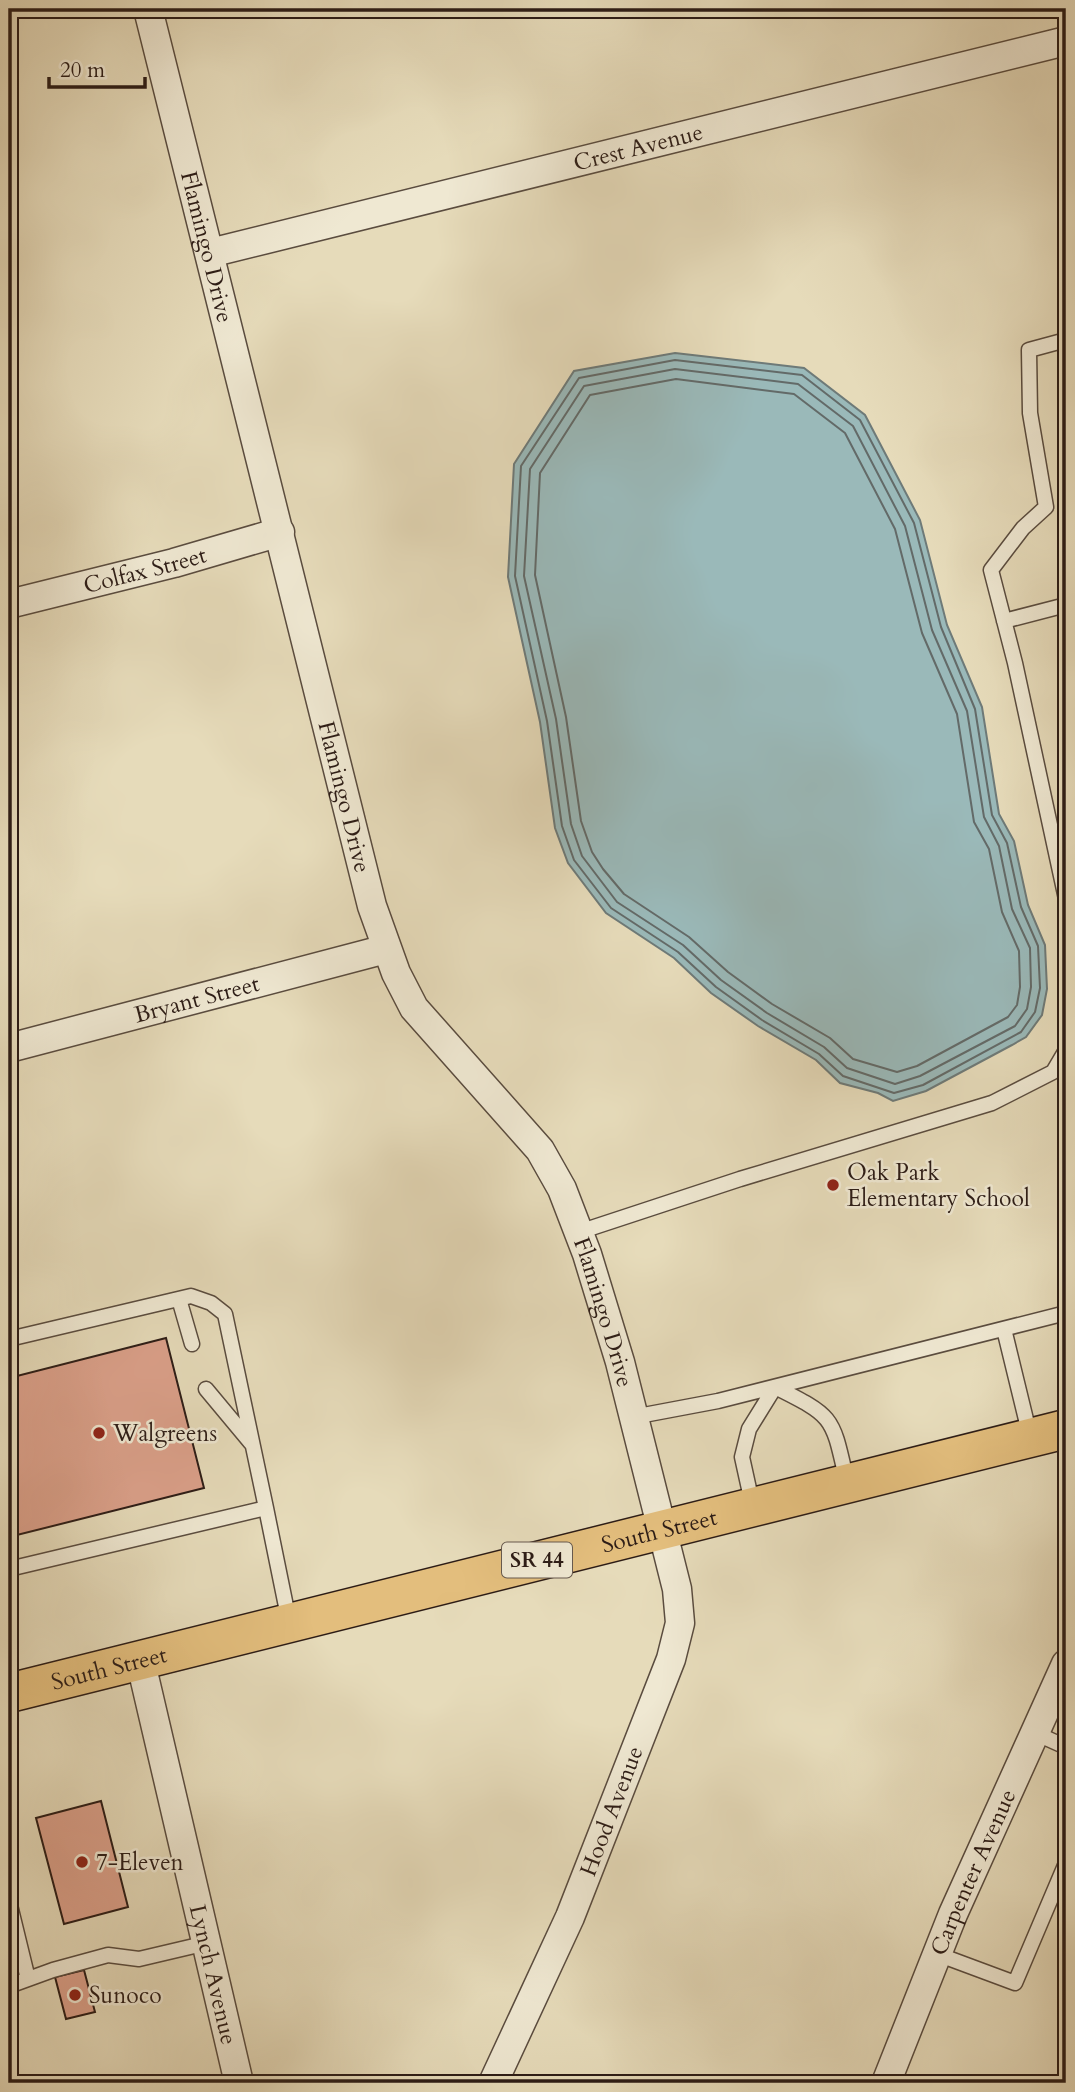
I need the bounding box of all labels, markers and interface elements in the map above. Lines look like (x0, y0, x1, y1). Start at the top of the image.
scale bar (49, 46, 145, 90)
text: 20 m (60, 56, 105, 85)
street label: Crest Avenue (570, 117, 706, 178)
street label: Flamingo Drive (173, 168, 241, 326)
street label: Colfax Street (80, 539, 210, 601)
street label: Flamingo Drive (310, 718, 378, 876)
street label: Bryant Street (131, 968, 263, 1030)
place label: Oak Park Elementary School (847, 1157, 1030, 1214)
marker: Oak Park Elementary School (825, 1177, 841, 1193)
street label: Flamingo Drive (566, 1233, 641, 1390)
place label: Walgreens (112, 1418, 217, 1449)
marker: Walgreens (91, 1425, 107, 1441)
street label: South Street (598, 1502, 720, 1560)
road number: SR 44 (502, 1542, 572, 1578)
street label: South Street (48, 1639, 170, 1698)
street label: Hood Avenue (572, 1742, 651, 1881)
street label: Carpenter Avenue (923, 1784, 1023, 1960)
place label: 7-Eleven (96, 1847, 184, 1878)
marker: 7-Eleven (74, 1854, 90, 1870)
street label: Lynch Avenue (182, 1901, 245, 2048)
place label: Sunoco (89, 1980, 162, 2011)
marker: Sunoco (67, 1987, 83, 2003)

